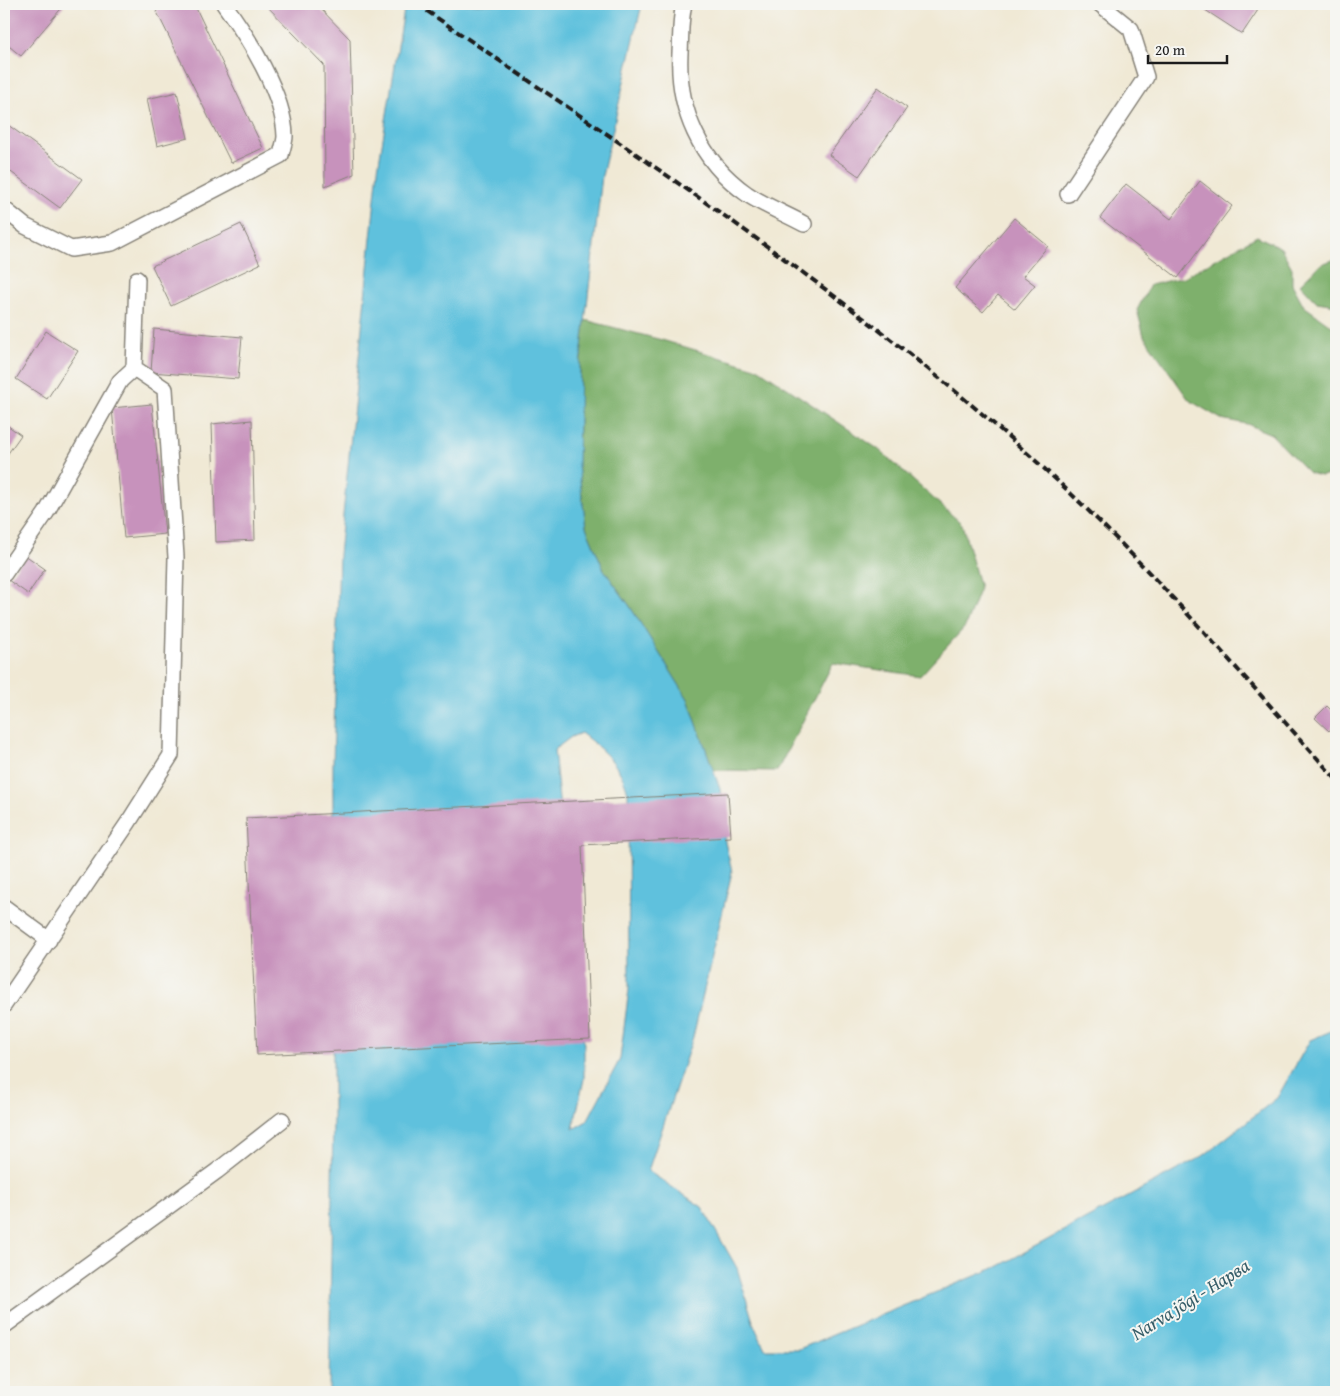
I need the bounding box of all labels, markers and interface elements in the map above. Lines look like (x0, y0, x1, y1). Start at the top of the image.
scale bar (1148, 32, 1226, 64)
text: 20 m (1155, 39, 1186, 60)
water label: Narva jõgi - Нарва (1125, 1251, 1255, 1347)

